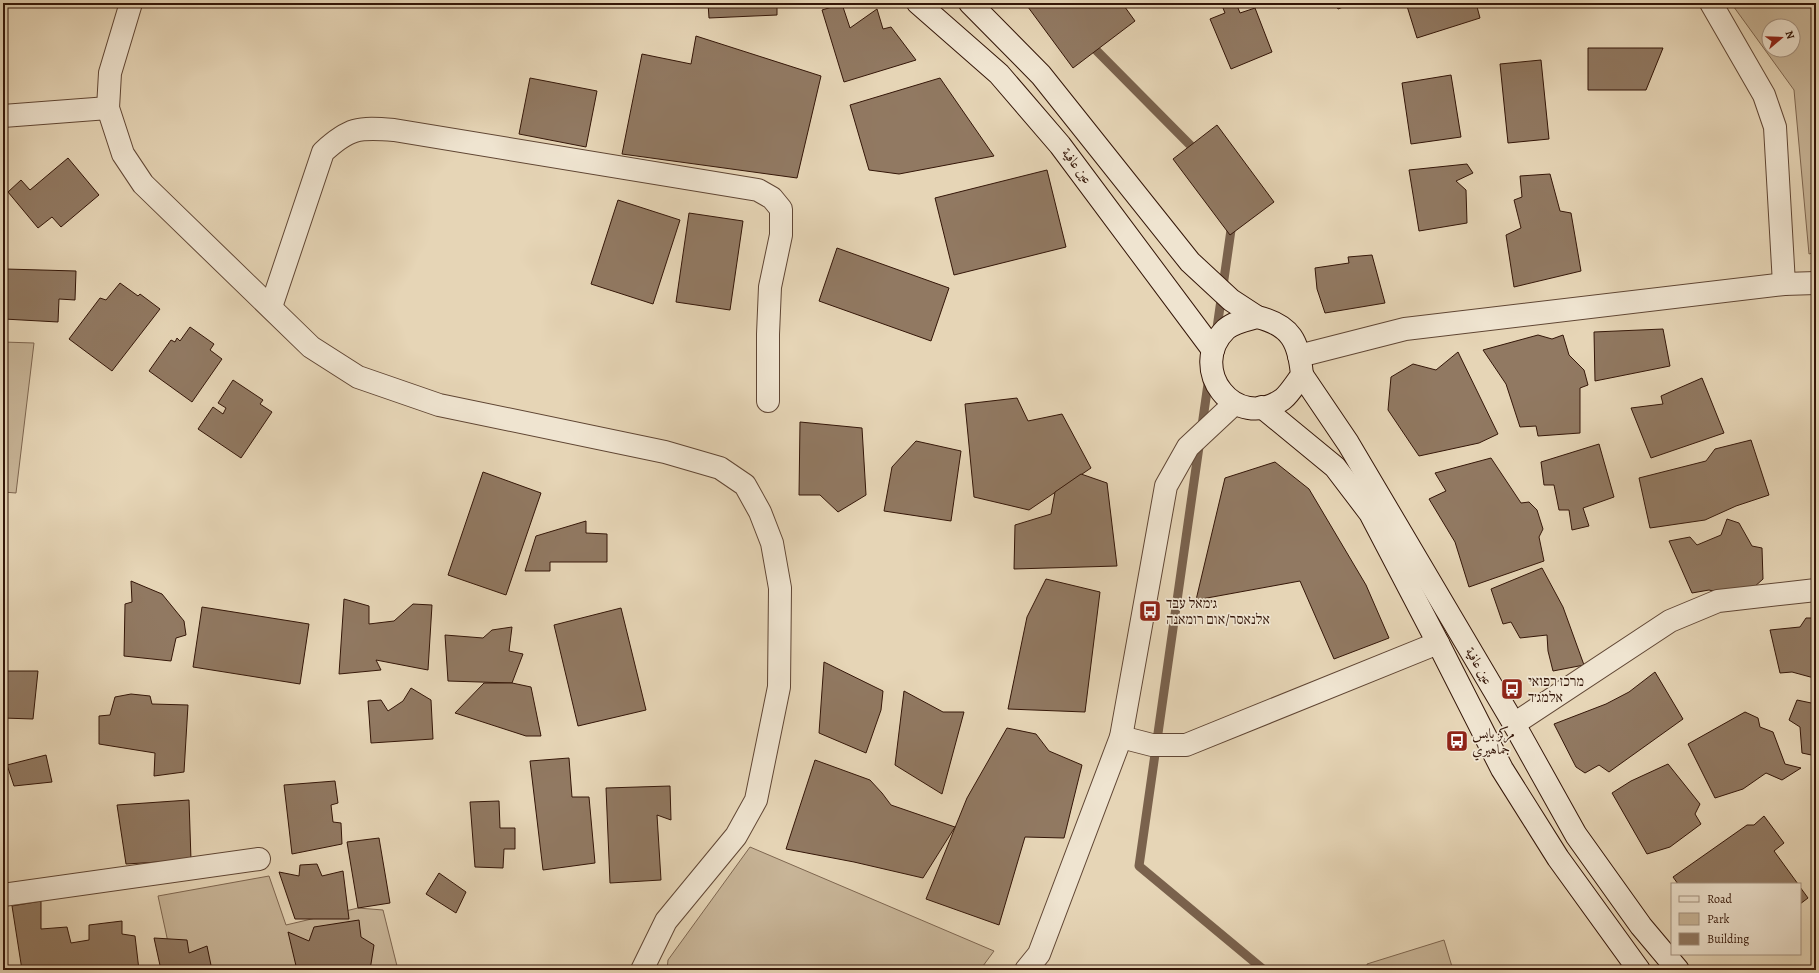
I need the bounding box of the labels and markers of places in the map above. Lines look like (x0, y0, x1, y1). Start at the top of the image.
place label: ג׳מאל עבד אלנאסר/אום רומאנה (1166, 594, 1270, 629)
bus stop icon: ג׳מאל עבד אלנאסר/אום רומאנה (1137, 598, 1163, 624)
place label: מרכז רפואי אלמג׳ד (1528, 672, 1584, 707)
bus stop icon: מרכז רפואי אלמג׳ד (1499, 676, 1525, 702)
place label: مركز بايس جماهيري (1472, 724, 1515, 761)
bus stop icon: مركز بايس جماهيري (1444, 728, 1470, 754)

